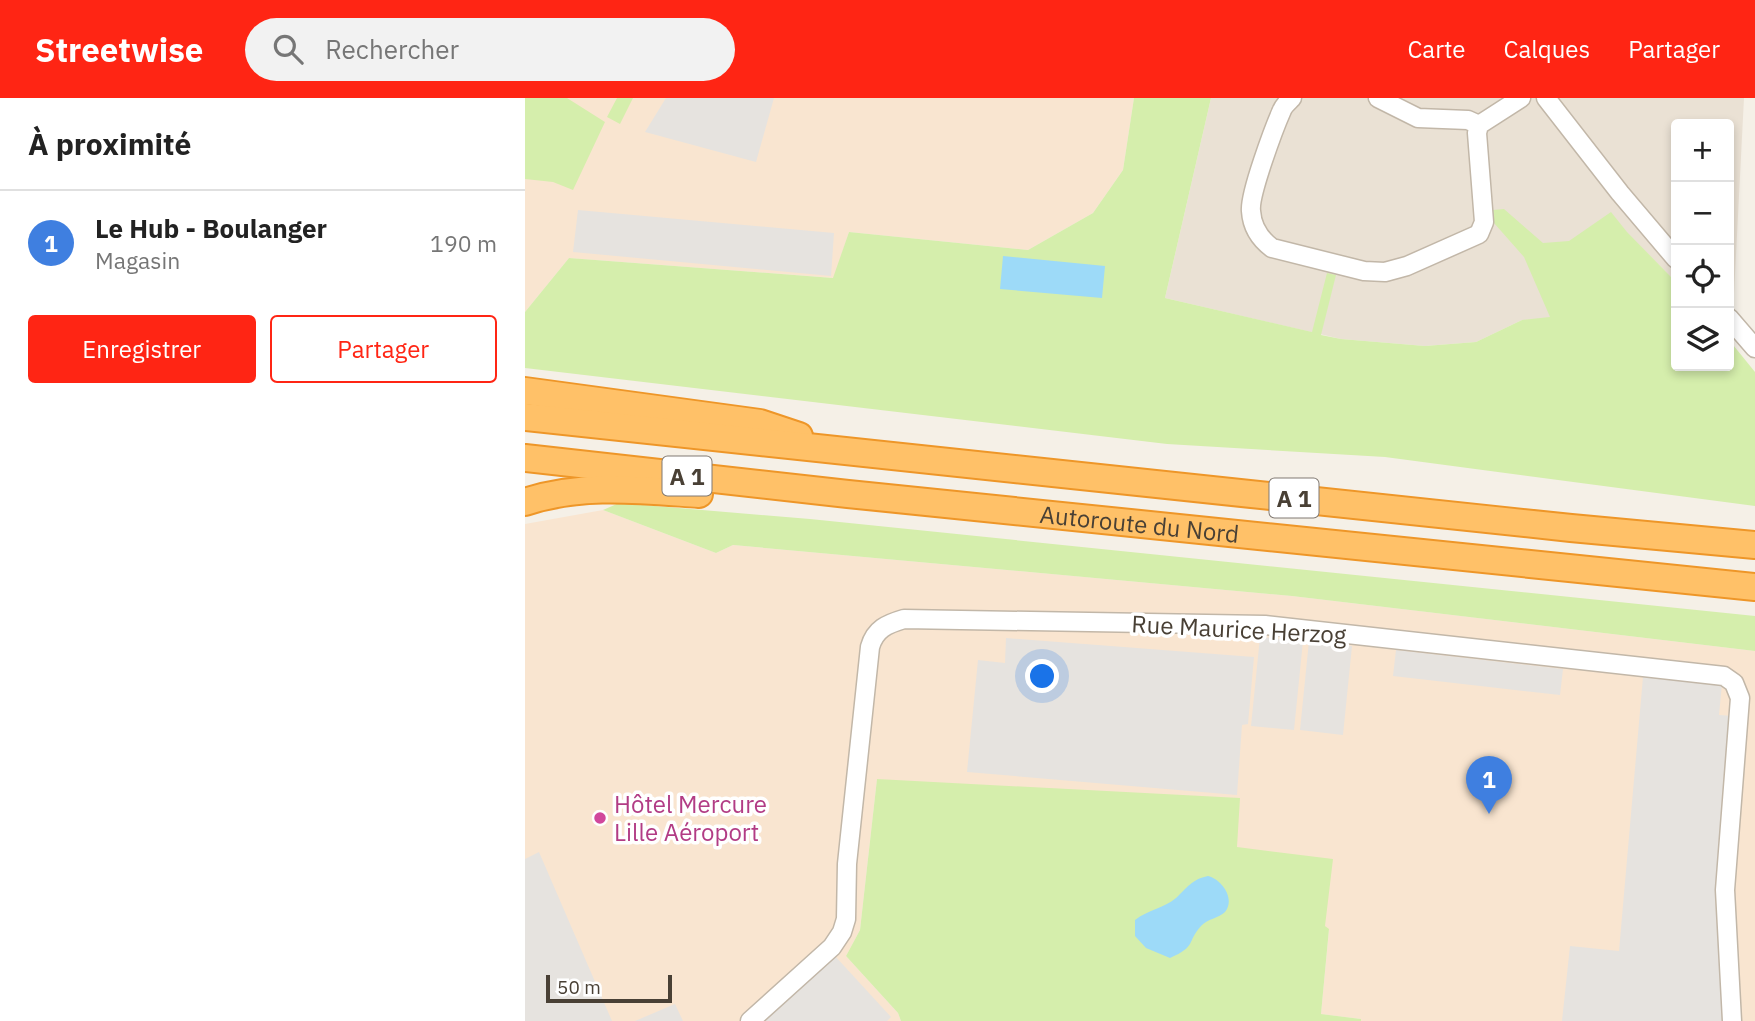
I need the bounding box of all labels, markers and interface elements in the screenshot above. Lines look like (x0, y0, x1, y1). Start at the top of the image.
search box (245, 18, 735, 81)
text: Streetwise (35, 28, 203, 71)
icon: search (269, 30, 307, 68)
text: Rechercher (325, 32, 459, 66)
text: Carte (1407, 33, 1466, 65)
text: Calques (1504, 33, 1590, 65)
text: Partager (1628, 33, 1720, 65)
map controls (1671, 119, 1734, 371)
button: + (1671, 119, 1734, 182)
text: À proximité (28, 124, 191, 163)
button: − (1671, 182, 1734, 245)
text: Le Hub - Boulanger (95, 211, 327, 245)
text: 1 (44, 228, 58, 258)
text: 190 m (430, 228, 497, 258)
text: Magasin (95, 245, 180, 275)
button: locate (1671, 245, 1734, 308)
button: layers (1671, 308, 1734, 371)
button: Enregistrer (28, 315, 256, 383)
button: Partager (270, 315, 497, 383)
road number: A 1 (663, 456, 711, 496)
road number: A 1 (1269, 478, 1319, 518)
street label: Autoroute du Nord (1038, 498, 1241, 550)
street label: Rue Maurice Herzog (1131, 607, 1348, 651)
your location (1025, 659, 1059, 693)
pin: 1 (1466, 756, 1512, 814)
place label: Hôtel Mercure Lille Aéroport (614, 788, 767, 848)
marker: Hôtel Mercure Lille Aéroport (592, 810, 608, 826)
scale bar (546, 972, 672, 1004)
text: 50 m (557, 975, 601, 999)

